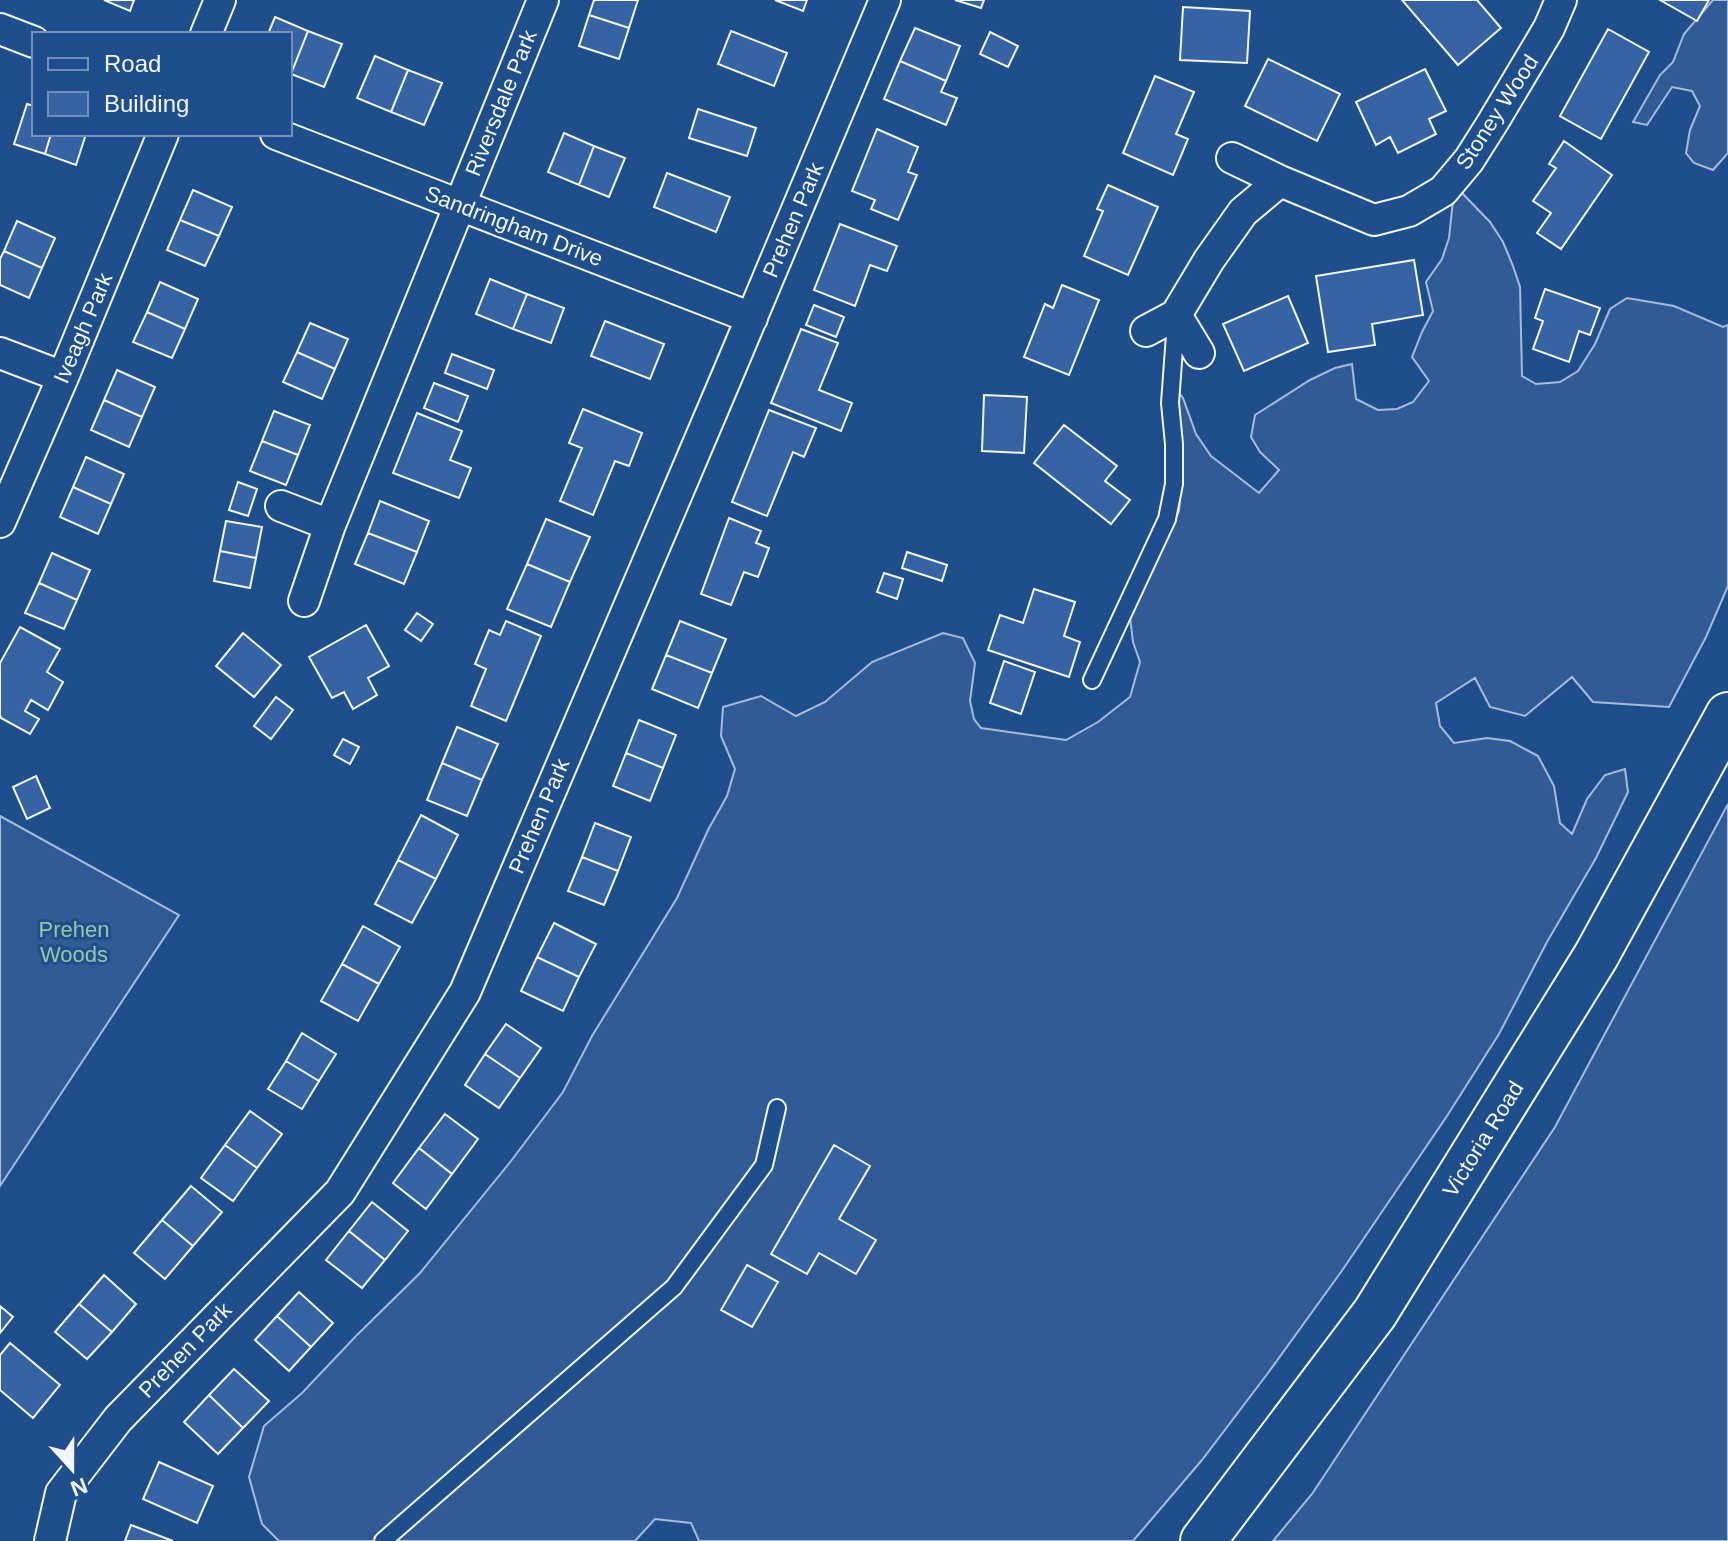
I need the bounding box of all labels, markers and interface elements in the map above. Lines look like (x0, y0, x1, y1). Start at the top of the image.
street label: Riversdale Park (460, 25, 542, 180)
legend (32, 32, 292, 136)
text: Road (104, 50, 161, 77)
street label: Stoney Wood (1451, 50, 1543, 174)
text: Building (104, 90, 189, 117)
street label: Prehen Park (758, 158, 829, 281)
street label: Sandringham Drive (422, 181, 606, 271)
street label: Iveagh Park (49, 268, 118, 387)
street label: Prehen Park (504, 754, 575, 877)
park label: Prehen Woods (39, 917, 109, 967)
street label: Victoria Road (1438, 1077, 1528, 1201)
street label: Prehen Park (134, 1297, 237, 1403)
north arrow (32, 1429, 112, 1509)
text: N (67, 1473, 91, 1502)

